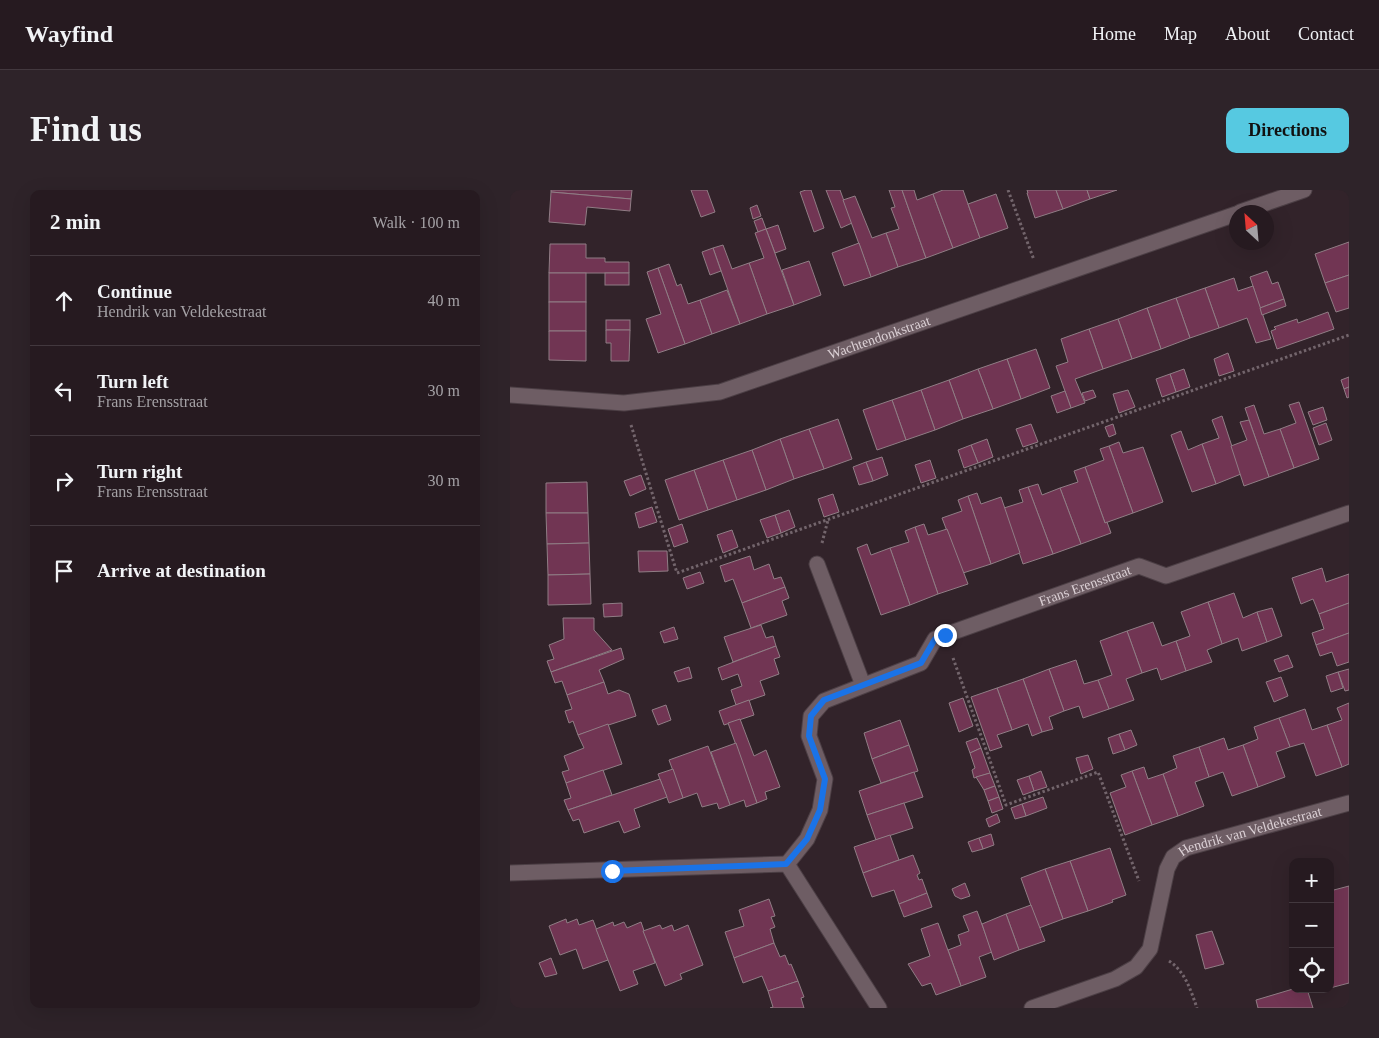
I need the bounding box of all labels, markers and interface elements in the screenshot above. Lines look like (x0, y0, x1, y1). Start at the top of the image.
text: Wayfind (25, 21, 113, 47)
text: Home (1092, 24, 1136, 44)
text: Map (1164, 24, 1197, 44)
text: About (1225, 24, 1270, 44)
text: Contact (1298, 24, 1354, 44)
button: Directions (1226, 108, 1349, 153)
text: Find us (30, 110, 142, 149)
north arrow (1229, 205, 1274, 250)
text: 2 min (50, 210, 101, 234)
text: Walk · 100 m (373, 214, 460, 231)
text: Continue (97, 281, 172, 302)
icon: ahead (50, 287, 78, 315)
text: 40 m (428, 292, 460, 309)
text: Hendrik van Veldekestraat (97, 303, 266, 320)
street label: Wachtendonkstraat (826, 313, 932, 362)
text: Turn left (97, 371, 169, 392)
icon: left (50, 377, 78, 405)
text: 30 m (428, 382, 460, 399)
text: Frans Erensstraat (97, 393, 208, 410)
text: Turn right (97, 461, 182, 482)
icon: right (50, 467, 78, 495)
text: 30 m (428, 472, 460, 489)
text: Frans Erensstraat (97, 483, 208, 500)
icon: arrive (50, 557, 78, 585)
text: Arrive at destination (97, 560, 266, 581)
street label: Frans Erensstraat (1037, 562, 1133, 609)
route end (934, 624, 957, 647)
street label: Hendrik van Veldekestraat (1175, 803, 1323, 859)
map controls (1289, 858, 1334, 993)
button: + (1289, 858, 1334, 903)
route start (601, 860, 624, 883)
button: − (1289, 903, 1334, 948)
button: locate (1289, 948, 1334, 993)

